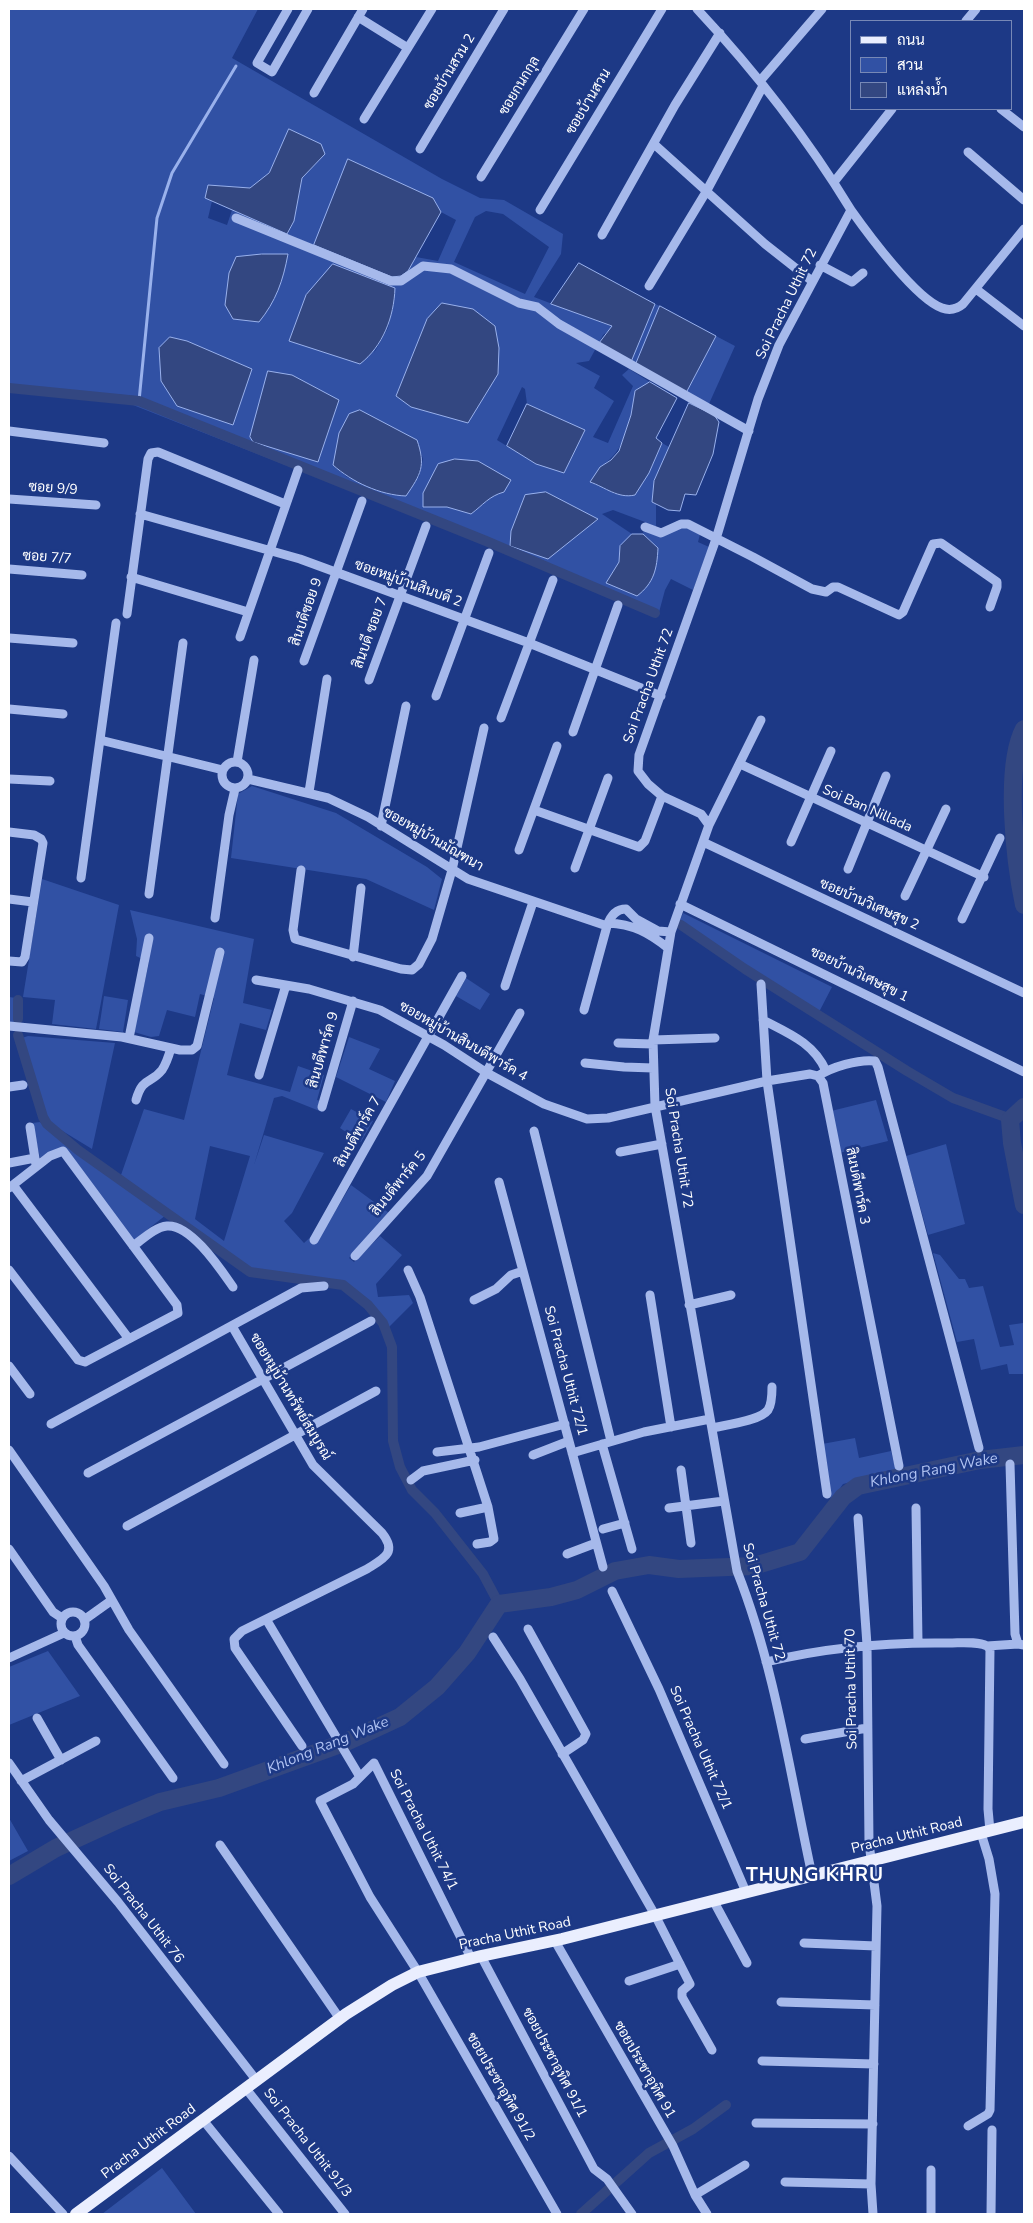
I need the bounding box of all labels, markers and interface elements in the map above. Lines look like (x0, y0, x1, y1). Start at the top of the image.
legend (850, 20, 1013, 110)
text: ถนน (897, 30, 925, 50)
street label: ซอยบ้านสวน 2 (421, 31, 479, 113)
street label: ซอยกนกกุล (496, 53, 544, 119)
text: สวน (897, 55, 923, 75)
street label: ซอยบ้านสวน (563, 66, 615, 138)
text: แหล่งน้ำ (897, 80, 948, 100)
street label: Soi Pracha Uthit 72 (753, 246, 821, 362)
street label: ซอย 9/9 (28, 479, 78, 499)
street label: ซอย 7/7 (22, 548, 72, 568)
street label: ซอยหมู่บ้านสินบดี 2 (352, 557, 464, 611)
street label: สินบดีซอย 9 (287, 576, 327, 648)
street label: สินบดี ซอย 7 (350, 595, 392, 671)
street label: Soi Pracha Uthit 72 (620, 626, 678, 746)
street label: Soi Ban Nillada (819, 782, 915, 836)
street label: ซอยหมู่บ้านมัณฑนา (380, 804, 486, 876)
street label: ซอยบ้านวิเศษสุข 2 (817, 875, 921, 935)
street label: ซอยบ้านวิเศษสุข 1 (807, 944, 911, 1006)
street label: ซอยหมู่บ้านสินบดีพาร์ค 4 (396, 998, 530, 1086)
street label: สินบดีพาร์ค 9 (305, 1010, 343, 1090)
street label: Soi Pracha Uthit 72 (660, 1087, 696, 1209)
street label: สินบดีพาร์ค 7 (333, 1094, 385, 1170)
street label: สินบดีพาร์ค 3 (841, 1146, 873, 1226)
street label: สินบดีพาร์ค 5 (368, 1148, 430, 1220)
street label: Soi Pracha Uthit 72/1 (540, 1304, 590, 1438)
street label: ซอยหมู่บ้านทรัพย์สมบูรณ์ (245, 1330, 335, 1464)
water label: Khlong Rang Wake (869, 1450, 999, 1492)
street label: Soi Pracha Uthit 72 (738, 1541, 788, 1663)
street label: Soi Pracha Uthit 70 (843, 1628, 861, 1750)
street label: Soi Pracha Uthit 72/1 (665, 1684, 735, 1812)
water label: Khlong Rang Wake (264, 1713, 392, 1779)
street label: Soi Pracha Uthit 74/1 (385, 1767, 461, 1893)
street label: Pracha Uthit Road (850, 1814, 964, 1858)
street label: Soi Pracha Uthit 76 (99, 1861, 187, 1967)
district label: THUNG KHRU (745, 1865, 885, 1887)
street label: Pracha Uthit Road (458, 1914, 572, 1954)
street label: ซอยประชาอุทิศ 91/1 (518, 2005, 590, 2121)
street label: ซอยประชาอุทิศ 91 (609, 2018, 679, 2122)
street label: ซอยประชาอุทิศ 91/2 (462, 2030, 538, 2144)
street label: Soi Pracha Uthit 91/3 (259, 2085, 355, 2201)
street label: Pracha Uthit Road (98, 2101, 200, 2183)

